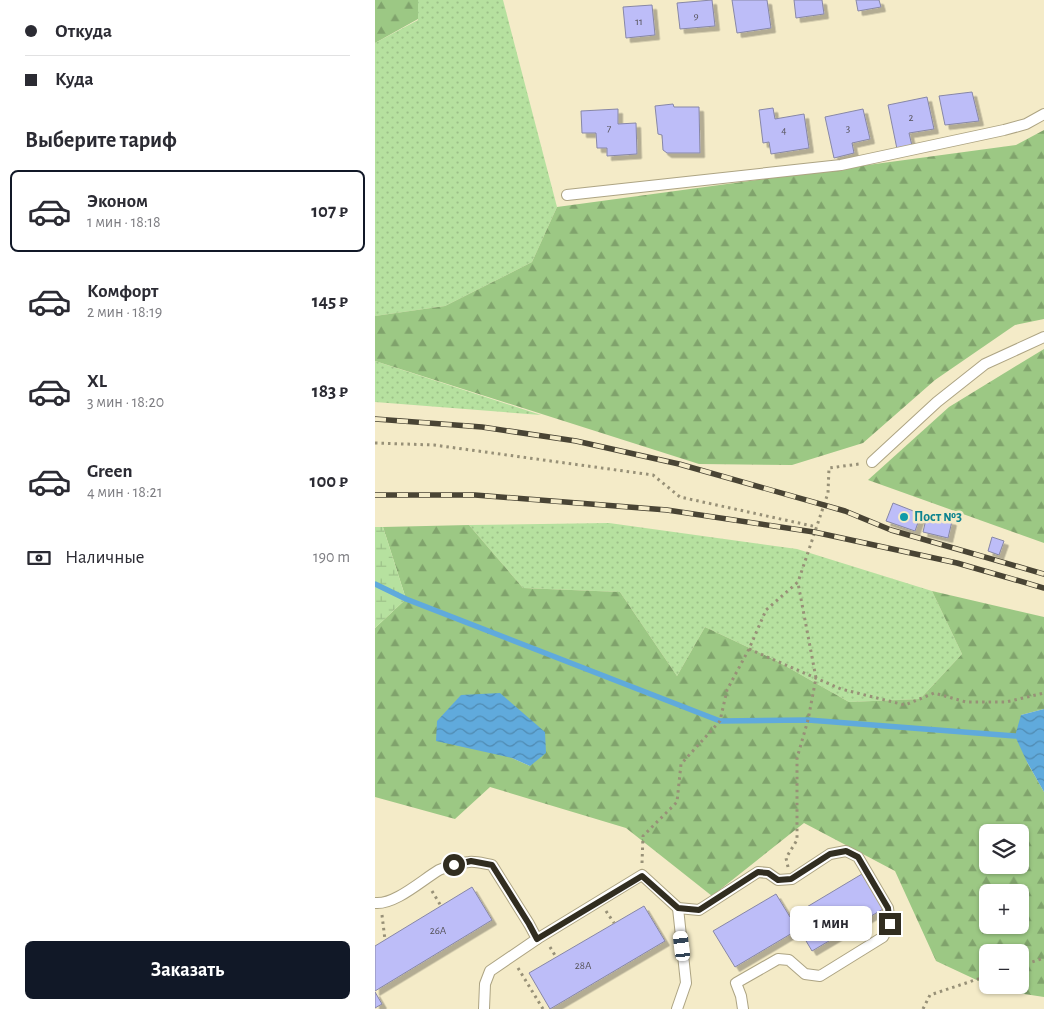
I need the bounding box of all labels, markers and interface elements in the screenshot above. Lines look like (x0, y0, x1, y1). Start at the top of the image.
house number: 9 (693, 10, 699, 21)
house number: 11 (635, 16, 643, 27)
text: Откуда (55, 22, 112, 41)
text: Куда (55, 70, 94, 89)
house number: 2 (908, 112, 914, 123)
house number: 7 (607, 123, 612, 134)
house number: 3 (846, 123, 851, 134)
house number: 4 (781, 125, 787, 136)
text: Выберите тариф (25, 129, 177, 151)
icon: car (27, 189, 72, 234)
text: Эконом (87, 192, 148, 211)
text: 107 ₽ (311, 202, 348, 221)
text: 1 мин · 18:18 (87, 214, 161, 230)
icon: car (27, 279, 72, 324)
text: Комфорт (87, 282, 158, 301)
text: 145 ₽ (312, 292, 348, 311)
text: 2 мин · 18:19 (87, 304, 162, 320)
icon: car (27, 369, 72, 414)
text: XL (87, 372, 107, 391)
text: 183 ₽ (312, 382, 348, 401)
text: 3 мин · 18:20 (87, 394, 164, 410)
icon: car (27, 459, 72, 504)
text: Green (87, 462, 133, 481)
text: 100 ₽ (310, 472, 348, 491)
text: 4 мин · 18:21 (87, 484, 162, 500)
place label: Пост №3 (914, 510, 962, 524)
marker: Пост №3 (898, 511, 910, 523)
icon: cash (25, 544, 53, 572)
text: Наличные (65, 548, 145, 567)
text: 190 m (313, 549, 350, 565)
map controls (979, 824, 1029, 994)
button: layers (979, 824, 1029, 874)
route start (443, 854, 465, 876)
button: + (979, 884, 1029, 934)
callout: 1 мин (790, 906, 873, 942)
route end (879, 913, 901, 935)
text: 1 мин (813, 915, 849, 931)
house number: 26А (430, 925, 447, 936)
car (672, 930, 691, 962)
button: Заказать (25, 941, 350, 999)
button: − (979, 944, 1029, 994)
house number: 28А (575, 960, 592, 971)

